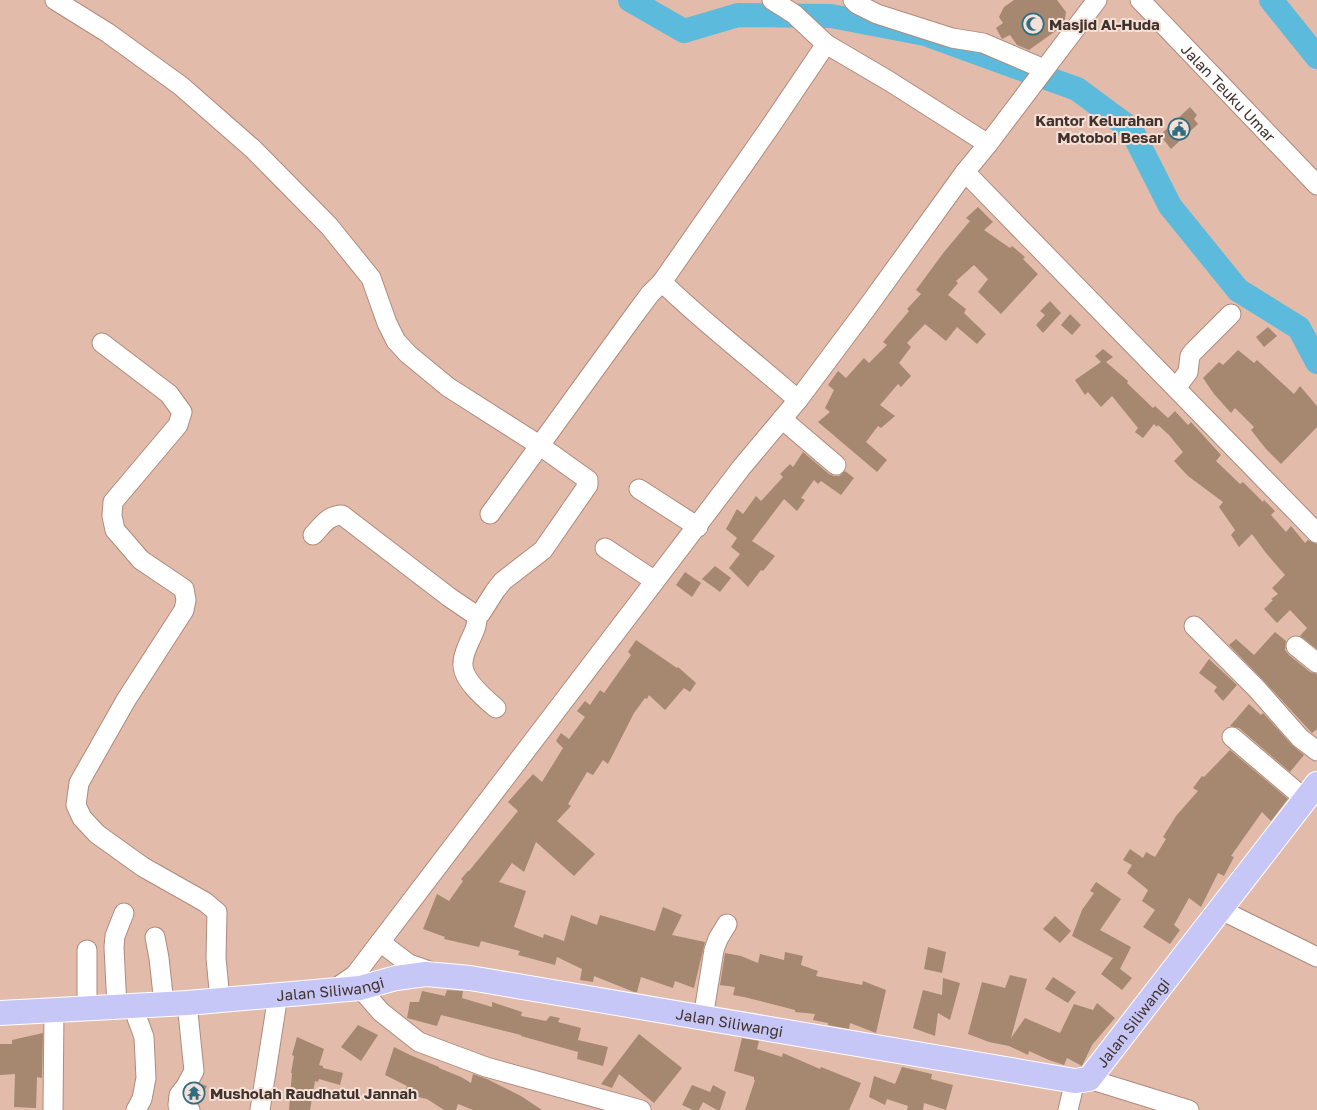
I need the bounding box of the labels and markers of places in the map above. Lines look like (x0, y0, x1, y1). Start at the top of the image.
mosque icon: Masjid Al-Huda (1021, 12, 1045, 36)
place label: Masjid Al-Huda (1049, 15, 1160, 33)
place label: Kantor Kelurahan Motoboi Besar (1035, 111, 1163, 146)
public building icon: Kantor Kelurahan Motoboi Besar (1167, 117, 1191, 141)
temple icon: Musholah Raudhatul Jannah (182, 1081, 206, 1105)
place label: Musholah Raudhatul Jannah (210, 1084, 417, 1102)

